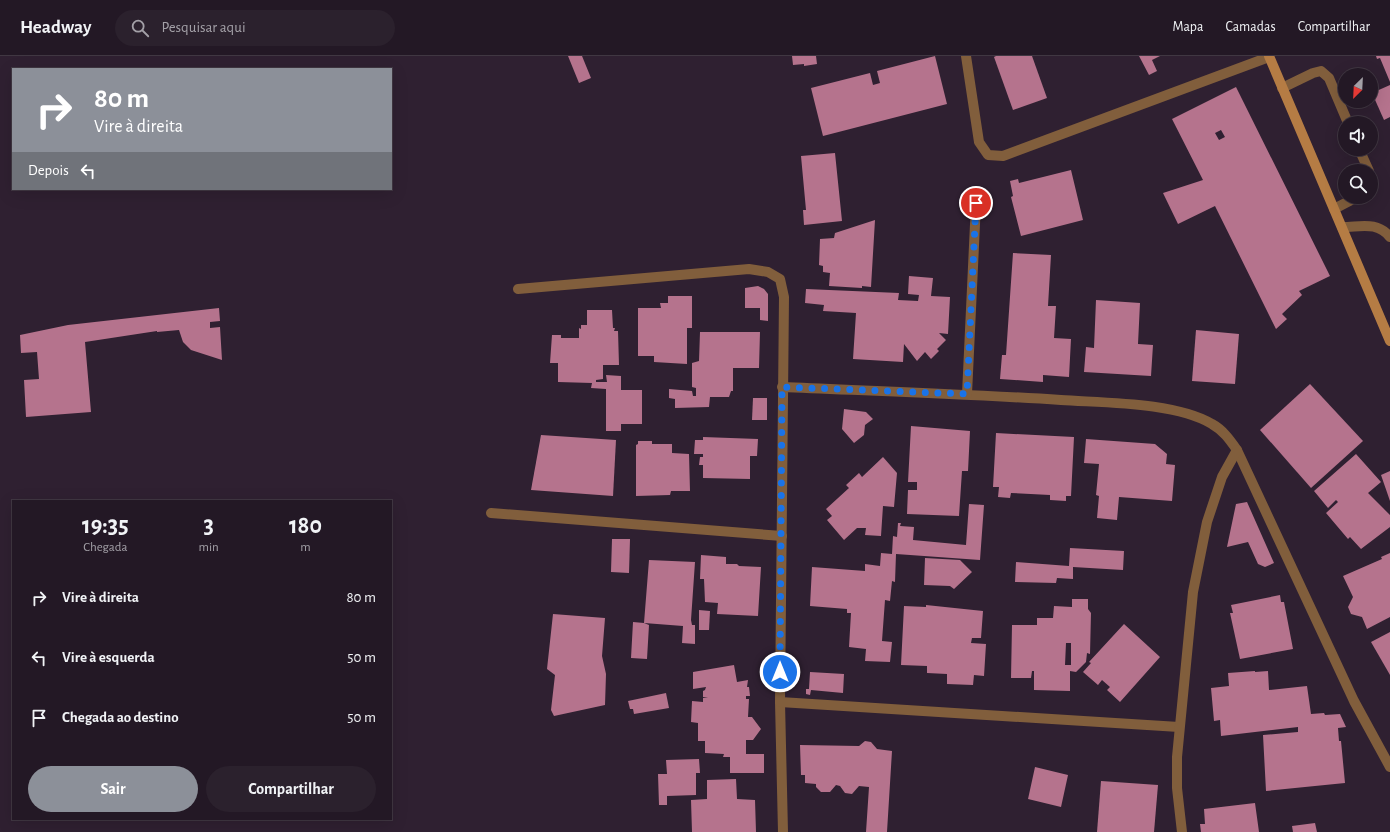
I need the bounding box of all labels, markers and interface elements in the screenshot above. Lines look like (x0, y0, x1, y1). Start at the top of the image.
search box (115, 10, 395, 46)
icon: search (129, 17, 151, 39)
text: Headway (20, 18, 91, 37)
text: Pesquisar aqui (161, 20, 246, 35)
text: Mapa (1173, 20, 1203, 34)
text: Camadas (1225, 20, 1276, 34)
text: Compartilhar (1298, 20, 1370, 34)
north arrow (1338, 68, 1378, 108)
map controls (1338, 68, 1378, 204)
icon: right (28, 84, 80, 136)
text: 80 m (94, 85, 149, 113)
button: sound (1338, 116, 1378, 156)
text: Vire à direita (94, 118, 183, 136)
icon: left (77, 160, 99, 182)
text: Depois (28, 163, 69, 178)
button: search (1338, 164, 1378, 204)
pin (959, 186, 993, 220)
icon: arrive (965, 192, 987, 214)
text: 19:35 (82, 514, 129, 538)
text: 3 (204, 514, 214, 538)
text: 180 (289, 514, 322, 538)
text: Chegada (83, 541, 127, 554)
text: min (199, 541, 219, 554)
text: m (300, 541, 311, 554)
icon: right (28, 587, 50, 609)
text: Vire à direita (62, 590, 139, 605)
text: 80 m (346, 590, 376, 605)
icon: left (28, 647, 50, 669)
text: Vire à esquerda (62, 650, 155, 665)
text: 50 m (347, 650, 376, 665)
position arrow (759, 651, 801, 693)
icon: arrive (28, 707, 50, 729)
text: Chegada ao destino (62, 710, 179, 725)
text: 50 m (347, 710, 376, 725)
button: Sair (28, 766, 198, 812)
button: Compartilhar (206, 766, 376, 812)

